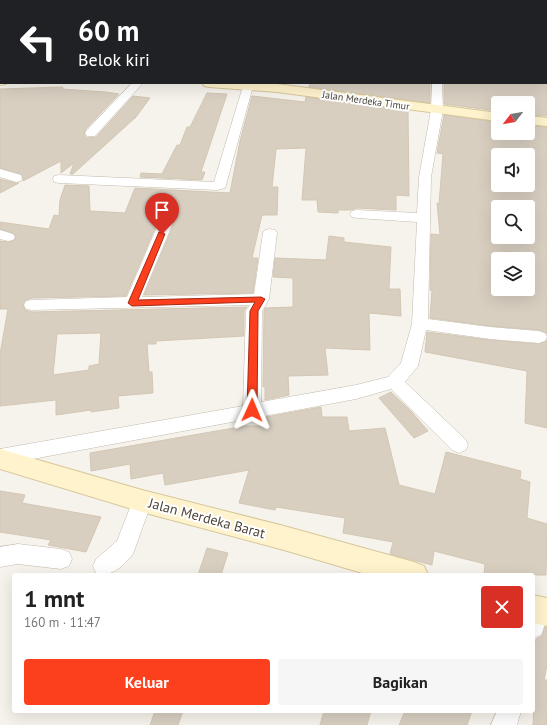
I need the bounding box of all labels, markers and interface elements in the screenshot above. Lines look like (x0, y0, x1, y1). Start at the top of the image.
text: 60 m (78, 12, 139, 49)
icon: left (12, 16, 64, 68)
text: Belok kiri (78, 48, 150, 71)
street label: Jalan Merdeka Timur (320, 88, 411, 113)
north arrow (491, 96, 535, 140)
map controls (491, 96, 535, 296)
button: sound (491, 148, 535, 192)
pin (145, 193, 179, 234)
icon: arrive (151, 199, 173, 221)
button: search (491, 200, 535, 244)
button: layers (491, 252, 535, 296)
position arrow (231, 389, 273, 431)
street label: Jalan Merdeka Barat (146, 494, 268, 542)
text: 1 mnt (24, 583, 84, 614)
button: close (481, 586, 523, 628)
text: 160 m · 11:47 (24, 614, 101, 631)
button: Keluar (24, 659, 270, 705)
button: Bagikan (278, 659, 523, 705)

